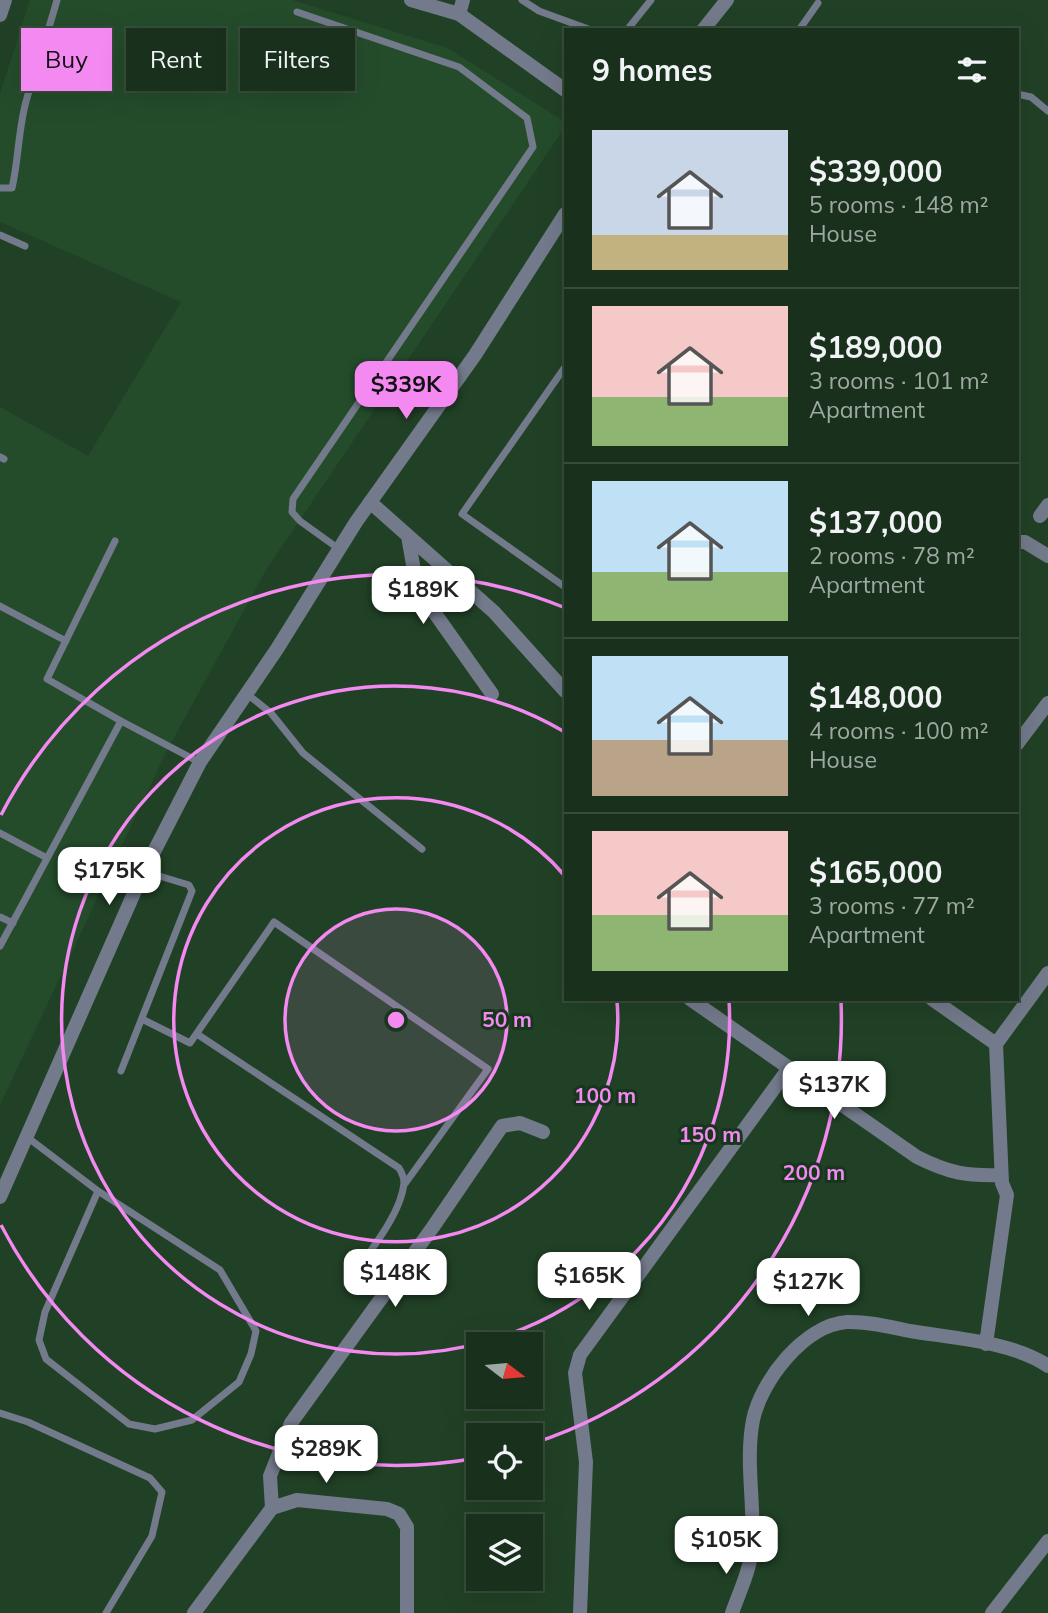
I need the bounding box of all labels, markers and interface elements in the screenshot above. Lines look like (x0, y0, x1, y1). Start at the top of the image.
chip: Buy (21, 28, 112, 91)
chip: Rent (126, 28, 226, 91)
chip: Filters (240, 28, 355, 91)
text: 9 homes (592, 51, 713, 89)
icon: filters (953, 51, 991, 89)
text: $339,000 (809, 152, 942, 190)
icon: home (648, 158, 732, 242)
text: 5 rooms · 148 m² (809, 190, 989, 219)
text: House (809, 219, 877, 248)
text: $189,000 (809, 328, 942, 366)
icon: home (648, 334, 732, 418)
pin: $339K (357, 362, 455, 421)
text: 3 rooms · 101 m² (809, 366, 989, 395)
text: $339K (371, 369, 441, 398)
text: Apartment (809, 395, 925, 424)
text: $137,000 (809, 503, 942, 541)
icon: home (648, 509, 732, 593)
text: 2 rooms · 78 m² (809, 541, 975, 570)
pin: $189K (374, 566, 472, 626)
text: Apartment (809, 570, 925, 599)
text: $189K (388, 574, 458, 603)
text: $148,000 (809, 678, 942, 716)
icon: home (648, 684, 732, 768)
text: 4 rooms · 100 m² (809, 716, 989, 745)
text: House (809, 745, 877, 774)
pin: $175K (60, 848, 158, 907)
text: $165,000 (809, 853, 942, 891)
text: $175K (74, 855, 144, 884)
icon: home (648, 859, 732, 943)
text: 3 rooms · 77 m² (809, 891, 975, 920)
text: Apartment (809, 920, 925, 949)
text: 50 m (482, 1006, 532, 1032)
centre of rings (384, 1008, 408, 1032)
pin: $137K (785, 1062, 883, 1121)
text: $137K (799, 1069, 869, 1098)
text: 100 m (574, 1082, 636, 1108)
text: 150 m (679, 1121, 741, 1147)
text: 200 m (783, 1159, 845, 1185)
pin: $148K (346, 1250, 444, 1309)
pin: $165K (540, 1252, 638, 1312)
text: $148K (360, 1257, 430, 1286)
pin: $127K (759, 1258, 857, 1318)
text: $165K (554, 1260, 624, 1289)
text: $127K (773, 1266, 843, 1295)
north arrow (466, 1332, 542, 1409)
map controls (466, 1332, 543, 1591)
button: locate (466, 1423, 543, 1500)
pin: $289K (277, 1426, 375, 1485)
text: $289K (291, 1433, 361, 1462)
button: layers (466, 1514, 543, 1591)
pin: $105K (677, 1516, 775, 1576)
text: $105K (691, 1524, 761, 1553)

